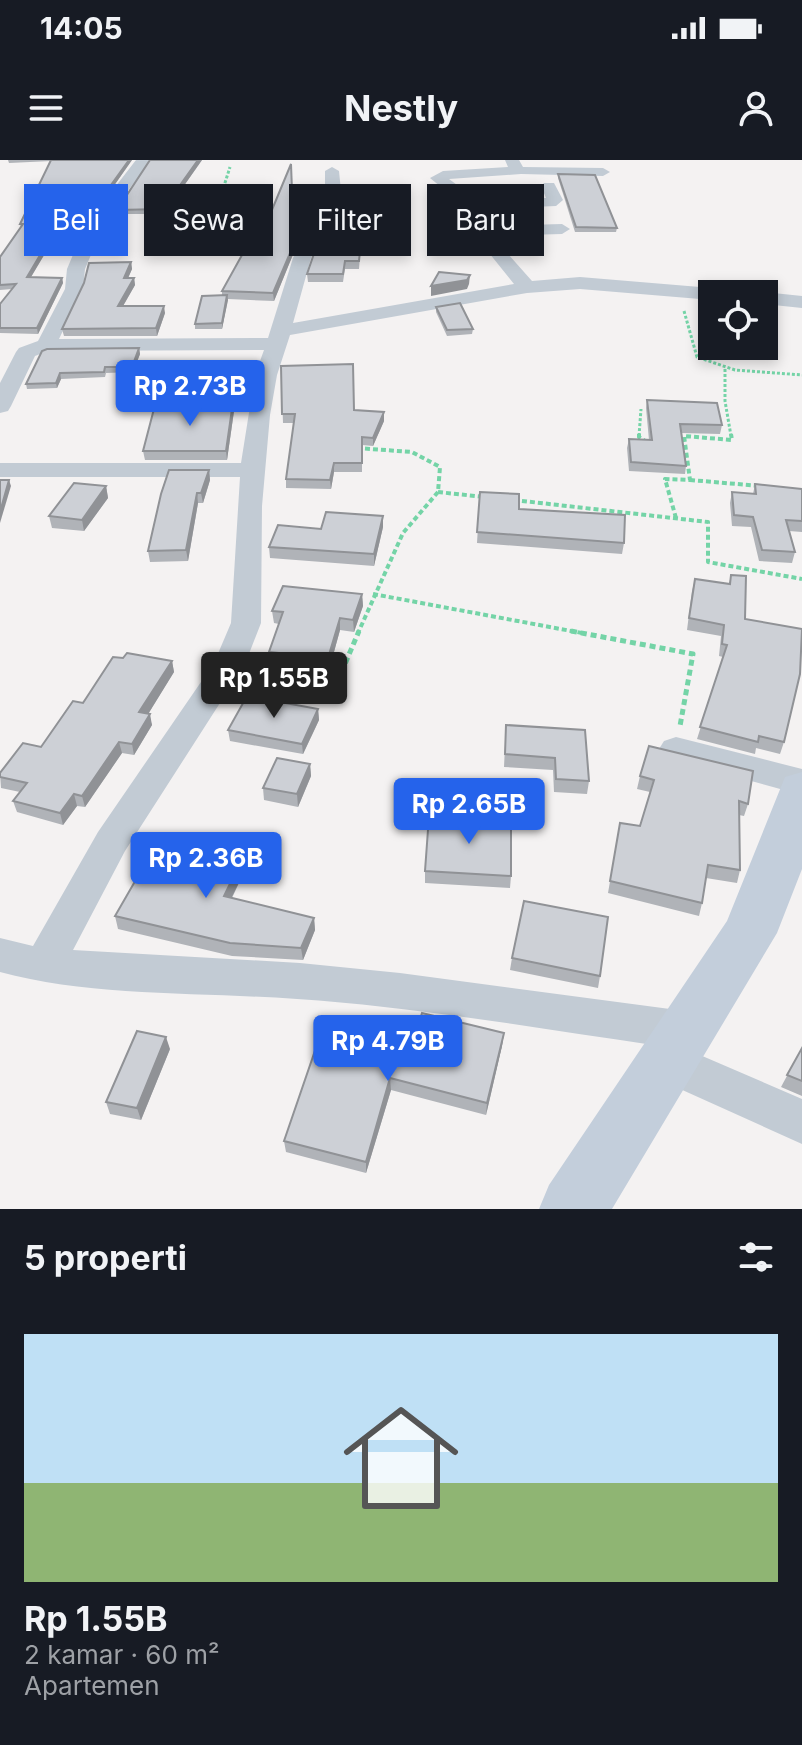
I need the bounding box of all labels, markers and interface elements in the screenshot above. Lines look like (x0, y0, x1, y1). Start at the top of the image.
text: 14:05 (40, 10, 123, 46)
icon: menu (24, 86, 68, 130)
text: Nestly (344, 86, 458, 130)
icon: person (734, 86, 778, 130)
chip: Beli (24, 184, 128, 256)
chip: Sewa (144, 184, 273, 256)
chip: Filter (289, 184, 411, 256)
chip: Baru (427, 184, 544, 256)
map controls (698, 280, 778, 360)
button: locate (698, 280, 778, 360)
pin: Rp 2.73B (107, 360, 273, 428)
text: Rp 2.73B (134, 370, 246, 401)
pin: Rp 1.55B (191, 652, 357, 720)
text: Rp 1.55B (219, 662, 329, 693)
pin: Rp 2.65B (386, 778, 552, 846)
text: Rp 2.65B (412, 788, 526, 819)
pin: Rp 2.36B (123, 832, 289, 900)
text: Rp 2.36B (149, 842, 263, 873)
pin: Rp 4.79B (305, 1015, 471, 1083)
text: Rp 4.79B (331, 1025, 445, 1056)
icon: filters (734, 1235, 778, 1279)
text: 5 properti (24, 1237, 187, 1278)
icon: home (329, 1386, 473, 1530)
text: Rp 1.55B (24, 1598, 168, 1639)
text: 2 kamar · 60 m² (24, 1639, 219, 1670)
text: Apartemen (24, 1670, 160, 1701)

